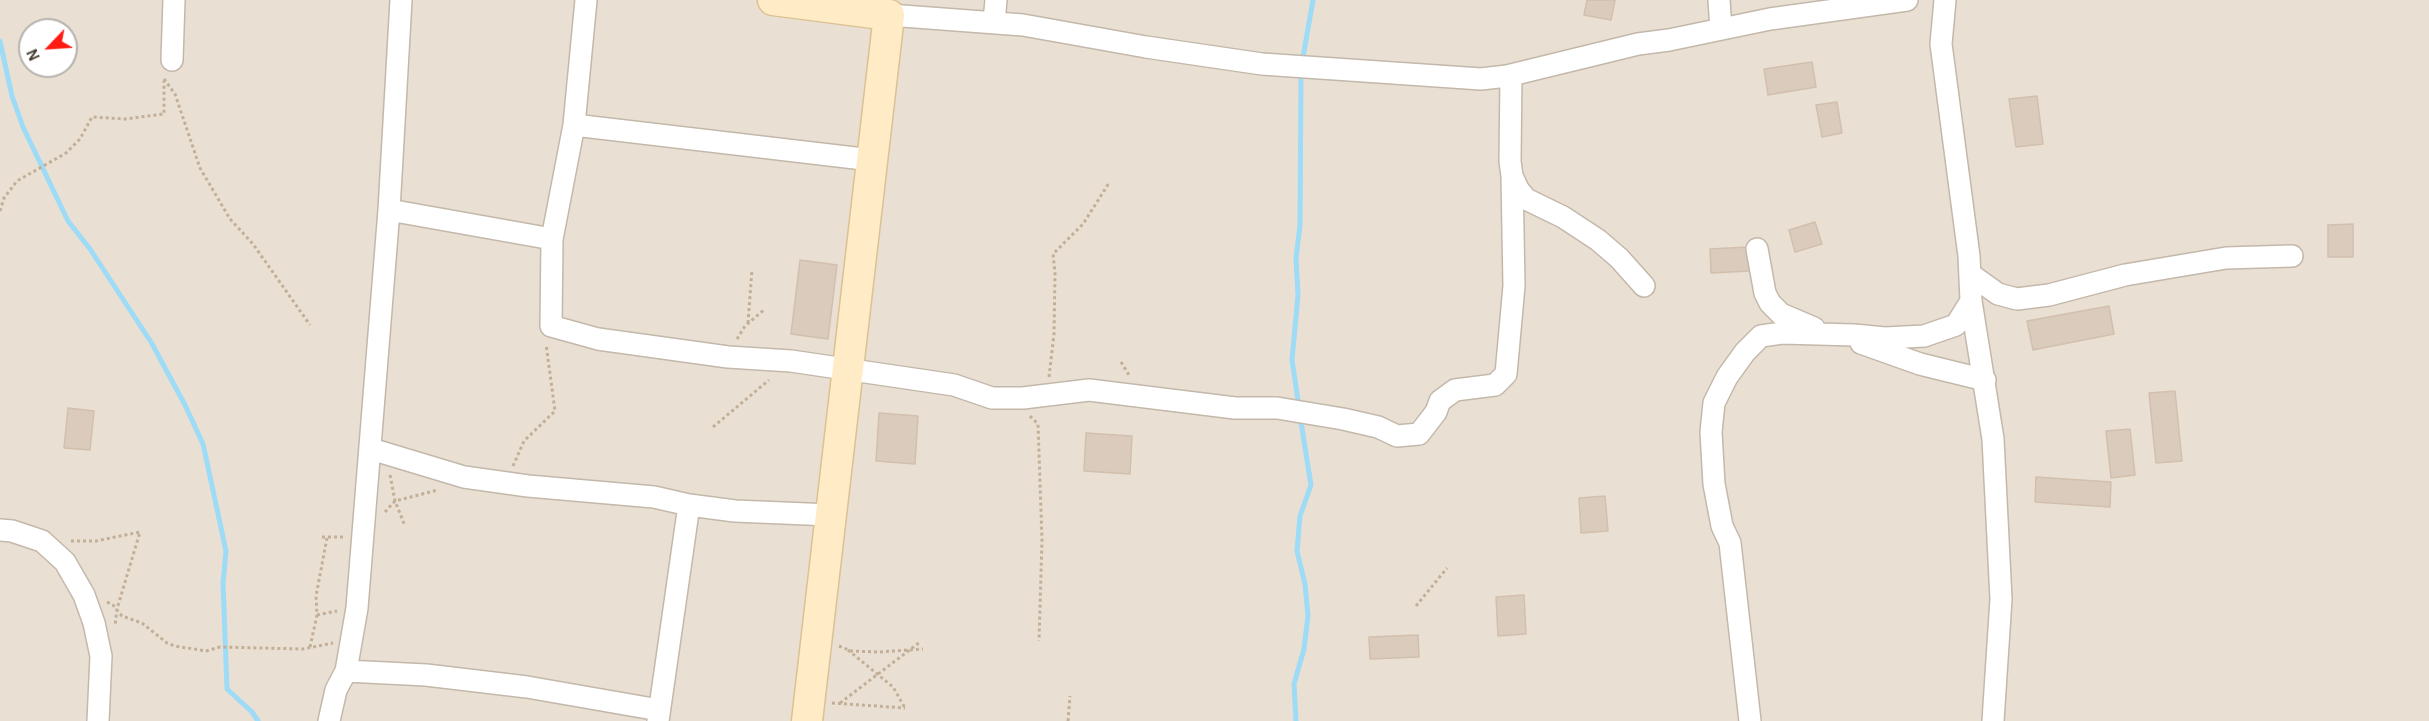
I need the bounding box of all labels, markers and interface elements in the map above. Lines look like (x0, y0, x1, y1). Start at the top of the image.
north arrow (18, 18, 78, 78)
text: N (24, 46, 43, 63)

